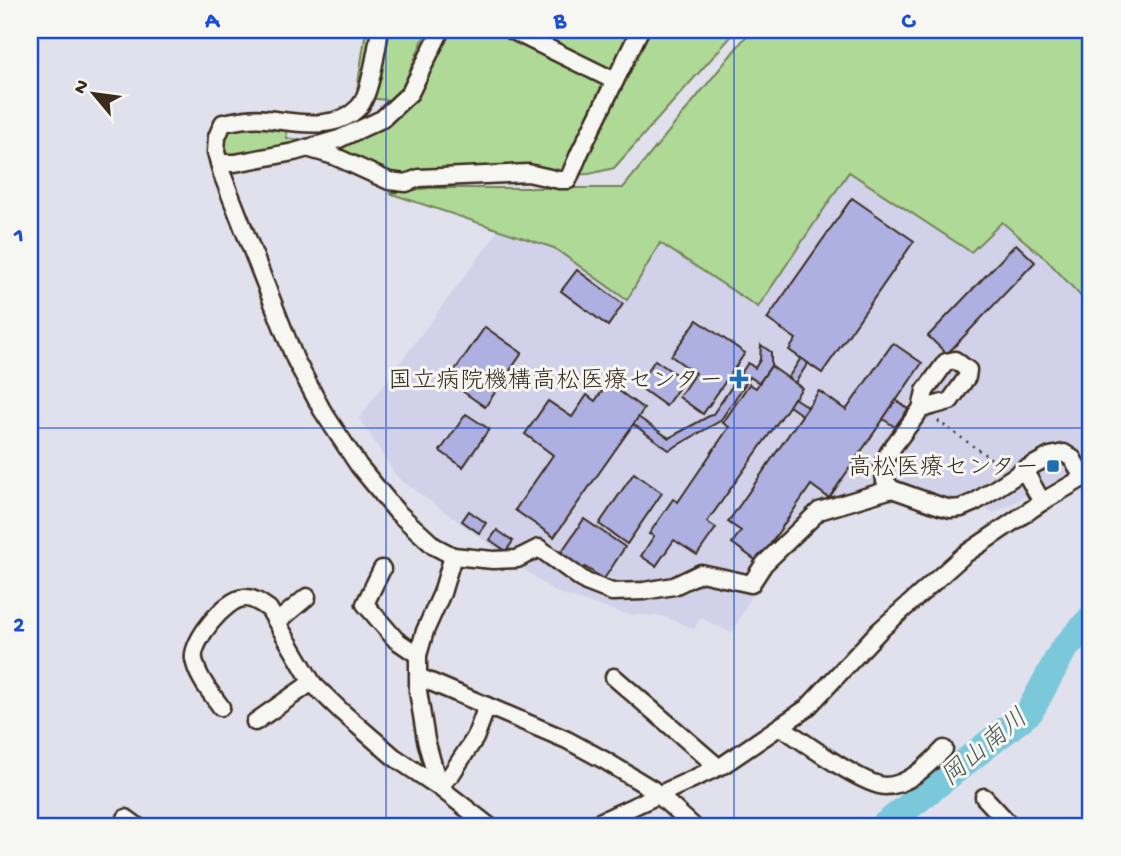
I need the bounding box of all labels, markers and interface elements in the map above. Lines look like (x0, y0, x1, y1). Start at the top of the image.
text: A (204, 9, 220, 36)
text: B (553, 9, 567, 36)
text: C (902, 9, 917, 36)
north arrow (60, 60, 130, 130)
text: N (69, 76, 95, 98)
text: 1 (13, 223, 24, 250)
place label: 国立病院機構高松医療センター (388, 367, 723, 397)
marker: 国立病院機構高松医療センター (729, 369, 749, 389)
place label: 高松医療センター (848, 454, 1039, 484)
marker: 高松医療センター (1045, 458, 1061, 474)
text: 2 (13, 613, 25, 640)
water label: 岡山南川 (935, 703, 1036, 795)

